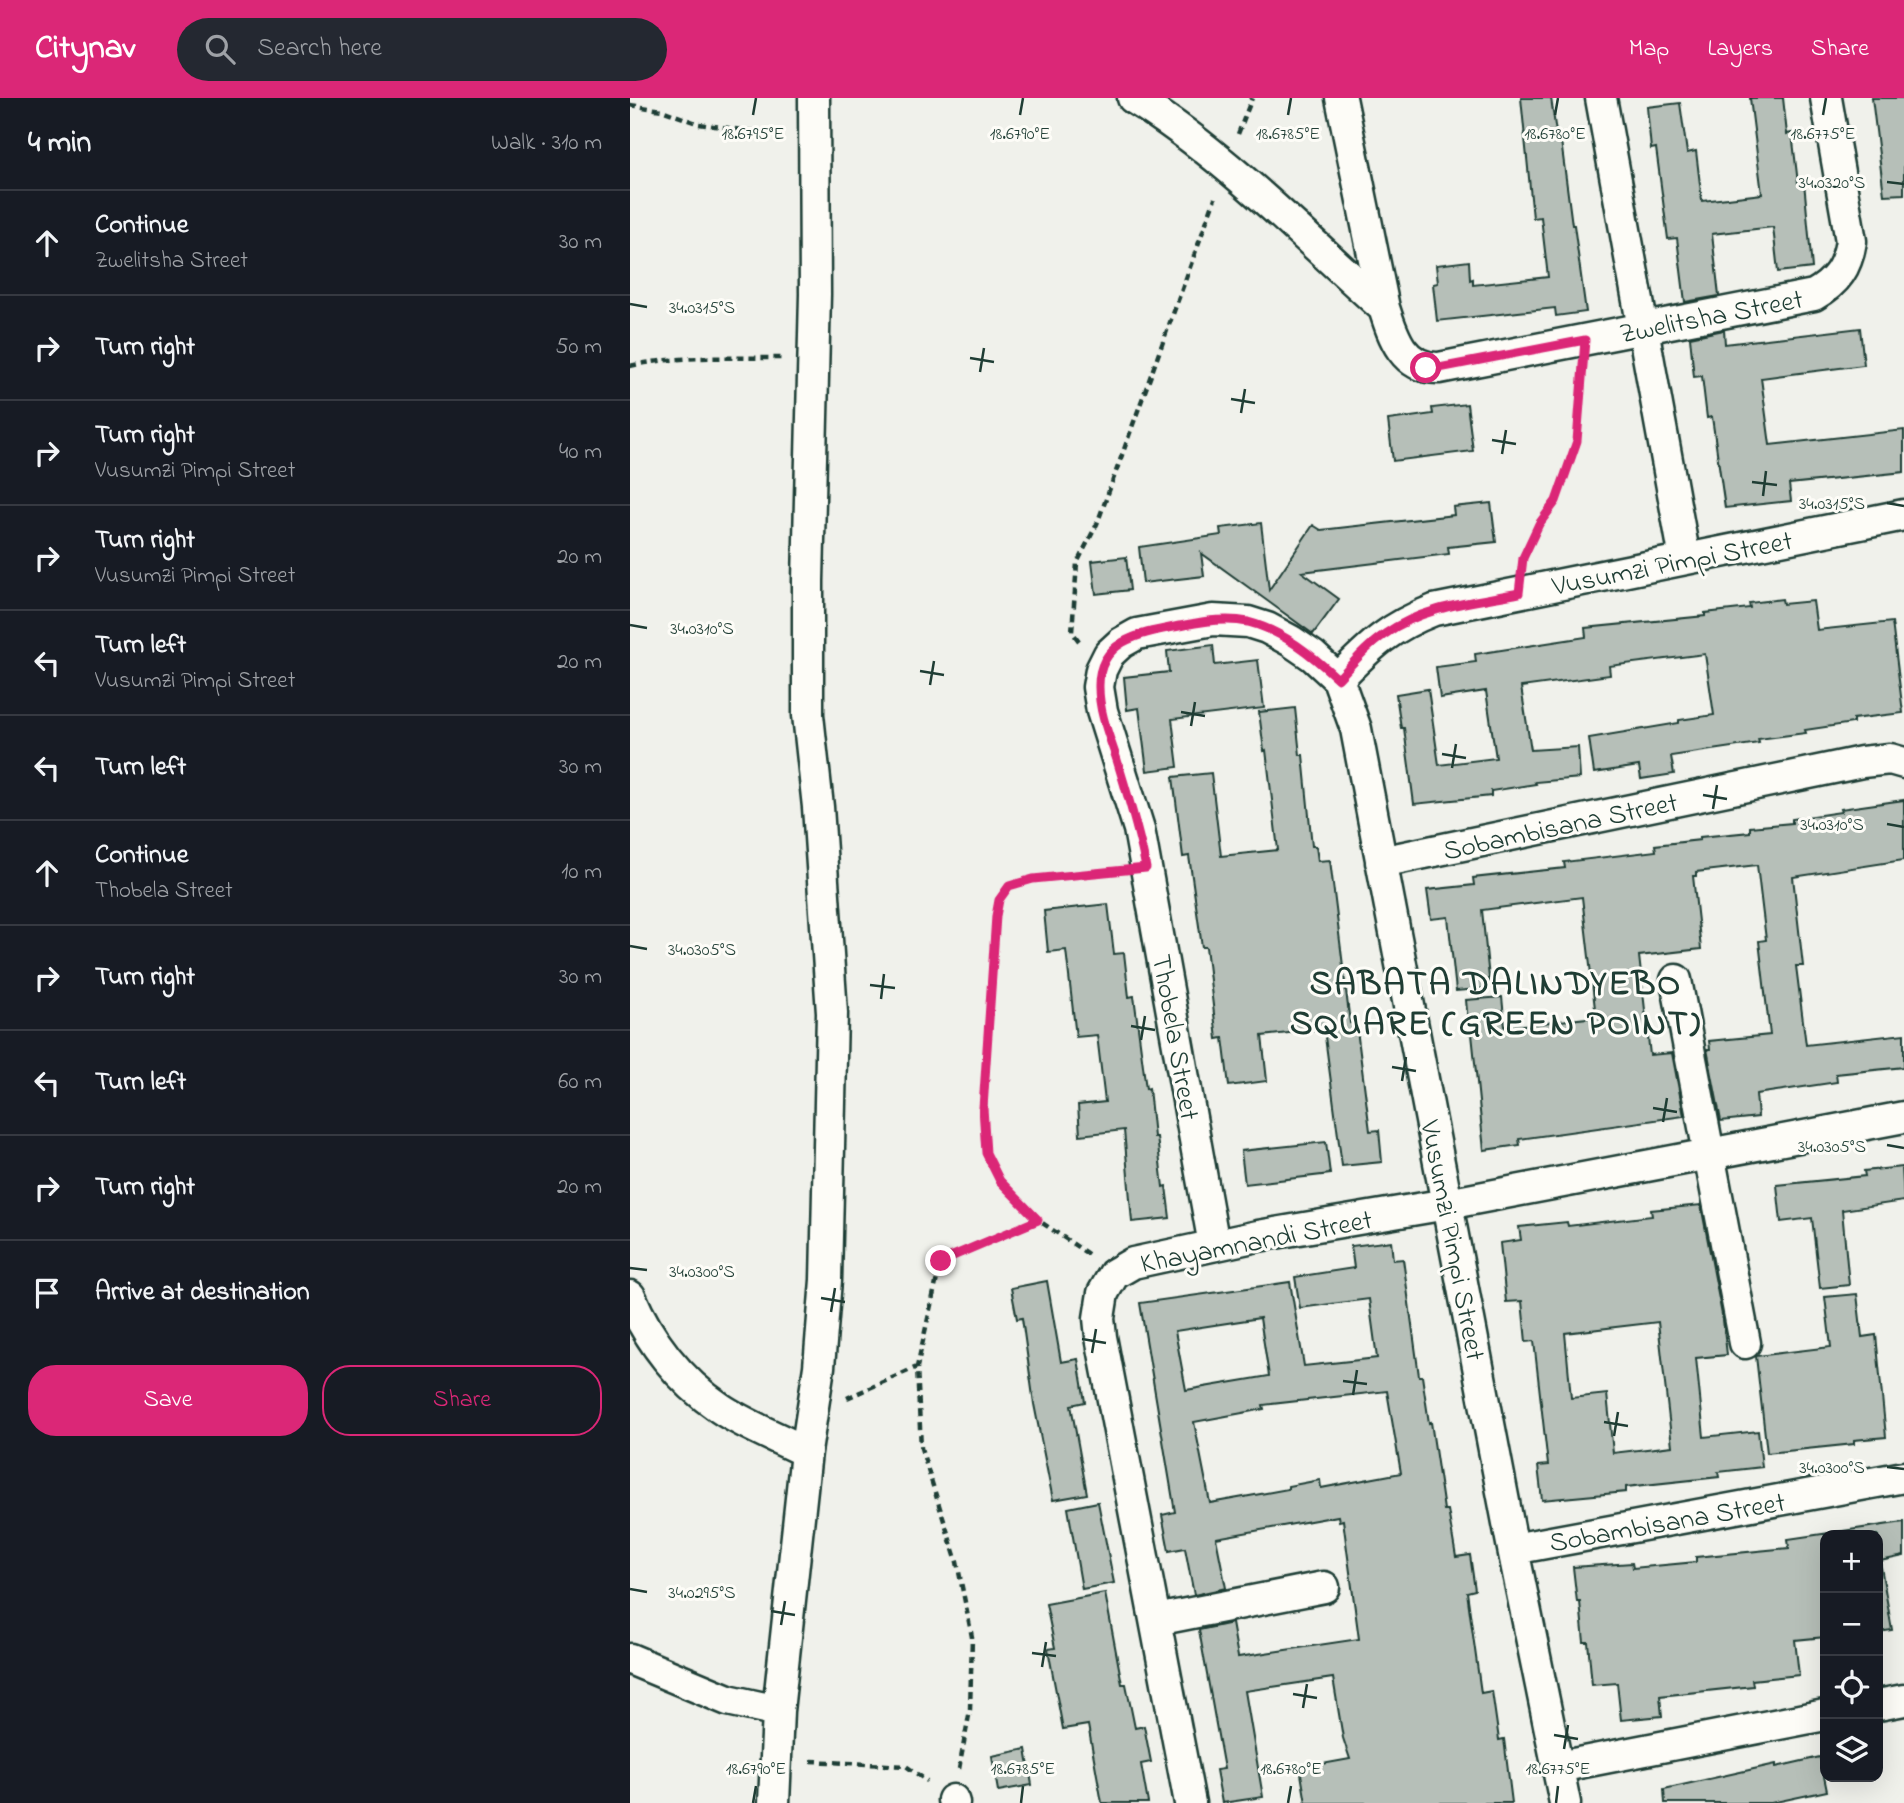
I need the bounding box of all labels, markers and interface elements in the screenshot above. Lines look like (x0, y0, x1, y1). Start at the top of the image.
search box (177, 18, 667, 81)
text: Citynav (35, 25, 135, 73)
icon: search (201, 30, 239, 68)
text: Search here (257, 30, 382, 68)
text: Map (1629, 32, 1669, 67)
text: Layers (1707, 32, 1773, 67)
text: Share (1811, 32, 1869, 67)
text: 4 min (28, 122, 91, 166)
text: 18.6795°E (722, 122, 785, 148)
text: 18.6790°E (990, 122, 1050, 148)
text: 18.6785°E (1256, 122, 1320, 148)
text: 18.6780°E (1524, 122, 1586, 148)
text: 18.6775°E (1791, 122, 1856, 148)
text: Walk · 310 m (491, 127, 602, 160)
text: 34.0320°S (1799, 171, 1865, 197)
text: Continue (95, 207, 188, 245)
icon: ahead (28, 224, 66, 262)
text: 30 m (559, 226, 602, 259)
text: Zwelitsha Street (95, 245, 248, 278)
street label: Zwelitsha Street (1616, 281, 1807, 356)
text: 34.0315°S (669, 296, 735, 322)
icon: right (28, 329, 66, 367)
text: Turn right (95, 329, 195, 367)
text: 50 m (555, 331, 602, 364)
route start (1410, 352, 1441, 383)
text: Turn right (95, 417, 195, 455)
icon: right (28, 434, 66, 472)
text: 40 m (559, 436, 602, 469)
text: Vusumzi Pimpi Street (95, 455, 295, 488)
text: 34.0315°S (1799, 492, 1865, 518)
text: Turn right (95, 522, 195, 560)
street label: Vusumzi Pimpi Street (1548, 522, 1796, 609)
icon: right (28, 539, 66, 577)
text: 20 m (557, 541, 602, 574)
text: Vusumzi Pimpi Street (95, 560, 295, 593)
text: 34.0310°S (670, 617, 734, 643)
text: Turn left (95, 627, 186, 665)
icon: left (28, 644, 66, 682)
text: 20 m (557, 646, 602, 679)
text: Vusumzi Pimpi Street (95, 665, 295, 698)
icon: left (28, 749, 66, 787)
text: Turn left (95, 749, 186, 787)
text: 30 m (559, 751, 602, 784)
street label: Sobambisana Street (1440, 784, 1682, 873)
text: 34.0310°S (1800, 813, 1864, 839)
text: Continue (95, 837, 188, 875)
icon: ahead (28, 854, 66, 892)
text: 10 m (561, 856, 602, 889)
text: Thobela Street (95, 875, 233, 908)
text: 34.0305°S (668, 938, 736, 964)
street label: Thobela Street (1139, 951, 1208, 1124)
icon: right (28, 959, 66, 997)
text: Turn right (95, 959, 195, 997)
district label: SABATA DALINDYEBO SQUARE (GREEN POINT) (1290, 960, 1702, 1051)
text: 30 m (559, 961, 602, 994)
icon: left (28, 1064, 66, 1102)
text: Turn left (95, 1064, 186, 1102)
text: 60 m (558, 1066, 602, 1099)
street label: Vusumzi Pimpi Street (1407, 1116, 1494, 1364)
text: 34.0305°S (1798, 1135, 1866, 1161)
icon: right (28, 1169, 66, 1207)
text: Turn right (95, 1169, 195, 1207)
text: 20 m (557, 1171, 602, 1204)
street label: Khayamnandi Street (1137, 1201, 1376, 1286)
route end (925, 1245, 956, 1276)
text: 34.0300°S (669, 1260, 735, 1286)
icon: arrive (28, 1274, 66, 1312)
text: Arrive at destination (95, 1274, 310, 1312)
button: Save (28, 1365, 308, 1436)
button: Share (322, 1365, 602, 1436)
text: 34.0300°S (1799, 1456, 1865, 1482)
street label: Sobambisana Street (1546, 1484, 1789, 1565)
map controls (1820, 1530, 1883, 1782)
button: + (1820, 1530, 1883, 1593)
text: 34.0295°S (668, 1581, 736, 1607)
button: − (1820, 1593, 1883, 1656)
button: locate (1820, 1656, 1883, 1719)
button: layers (1820, 1719, 1883, 1782)
text: 18.6790°E (726, 1757, 786, 1783)
text: 18.6785°E (991, 1757, 1055, 1783)
text: 18.6780°E (1260, 1757, 1322, 1783)
text: 18.6775°E (1526, 1757, 1591, 1783)

